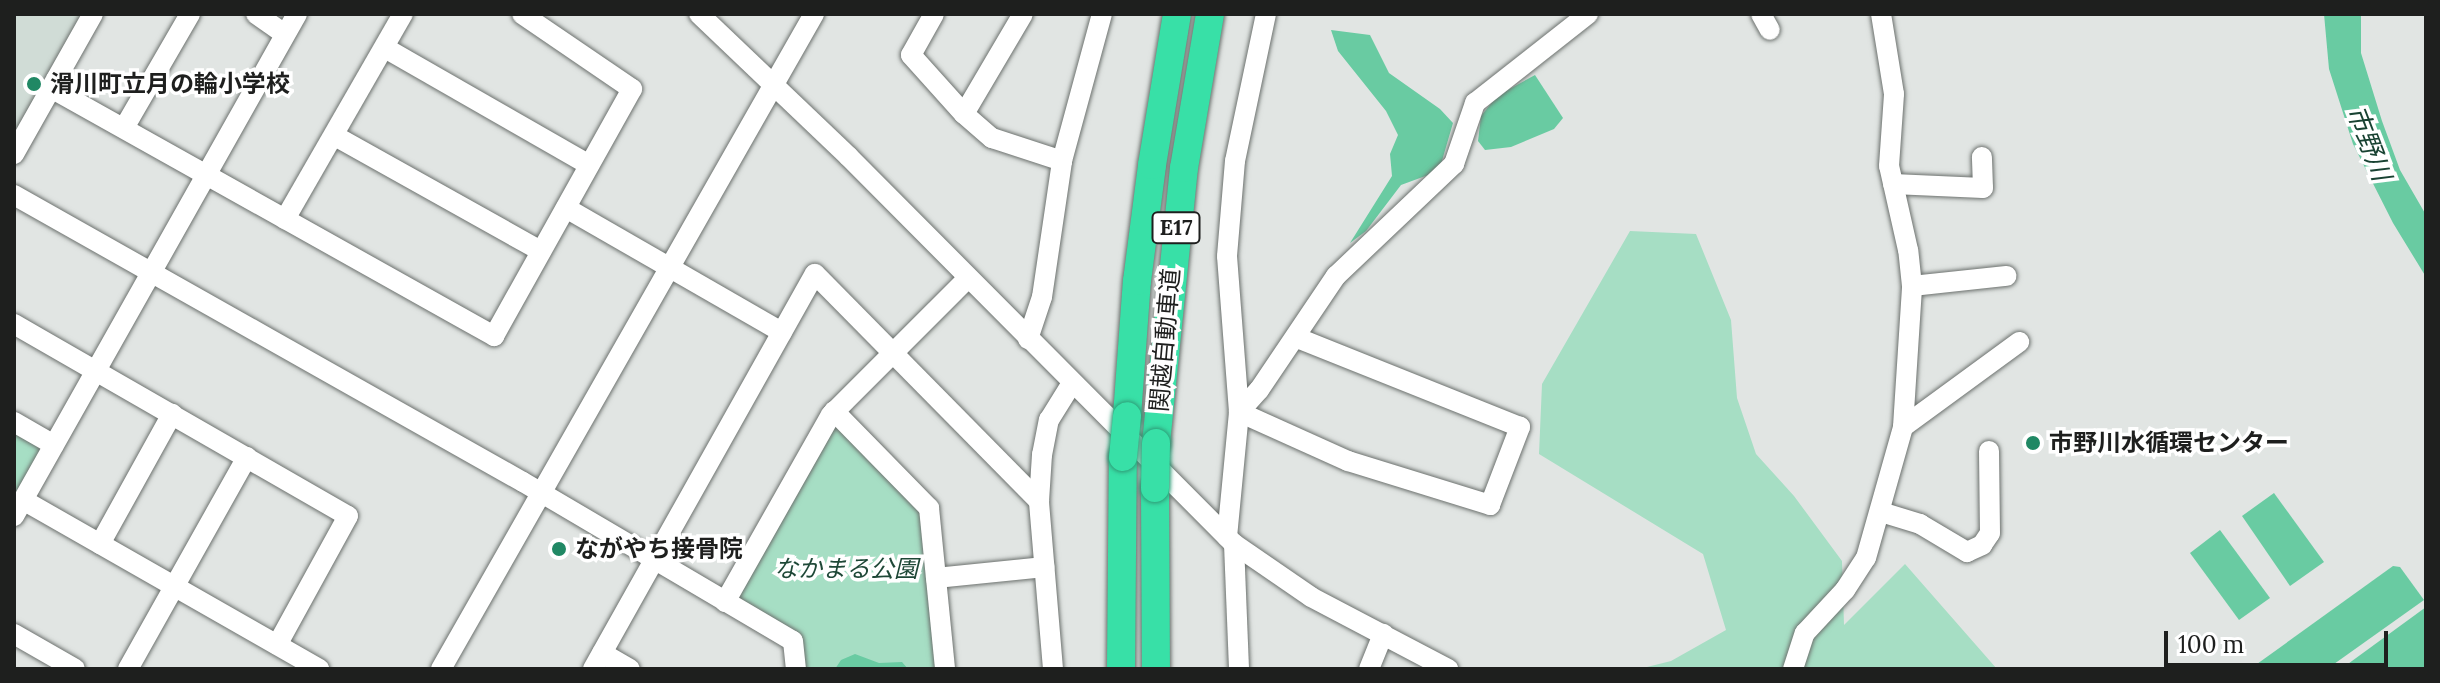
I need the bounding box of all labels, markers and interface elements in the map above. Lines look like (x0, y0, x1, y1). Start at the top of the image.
place label: 滑川町立月の輪小学校 (50, 70, 290, 98)
marker: 滑川町立月の輪小学校 (25, 75, 43, 93)
water label: 市野川 (2340, 101, 2398, 185)
road number: E17 (1150, 210, 1202, 246)
street label: 関越自動車道 (1144, 267, 1186, 413)
place label: 市野川水循環センター (2049, 429, 2289, 457)
marker: 市野川水循環センター (2024, 434, 2042, 452)
place label: ながやち接骨院 (575, 535, 743, 563)
marker: ながやち接骨院 (550, 540, 568, 558)
park label: なかまる公園 (774, 555, 918, 583)
scale bar (2168, 615, 2392, 665)
text: 100 m (2178, 629, 2244, 660)

